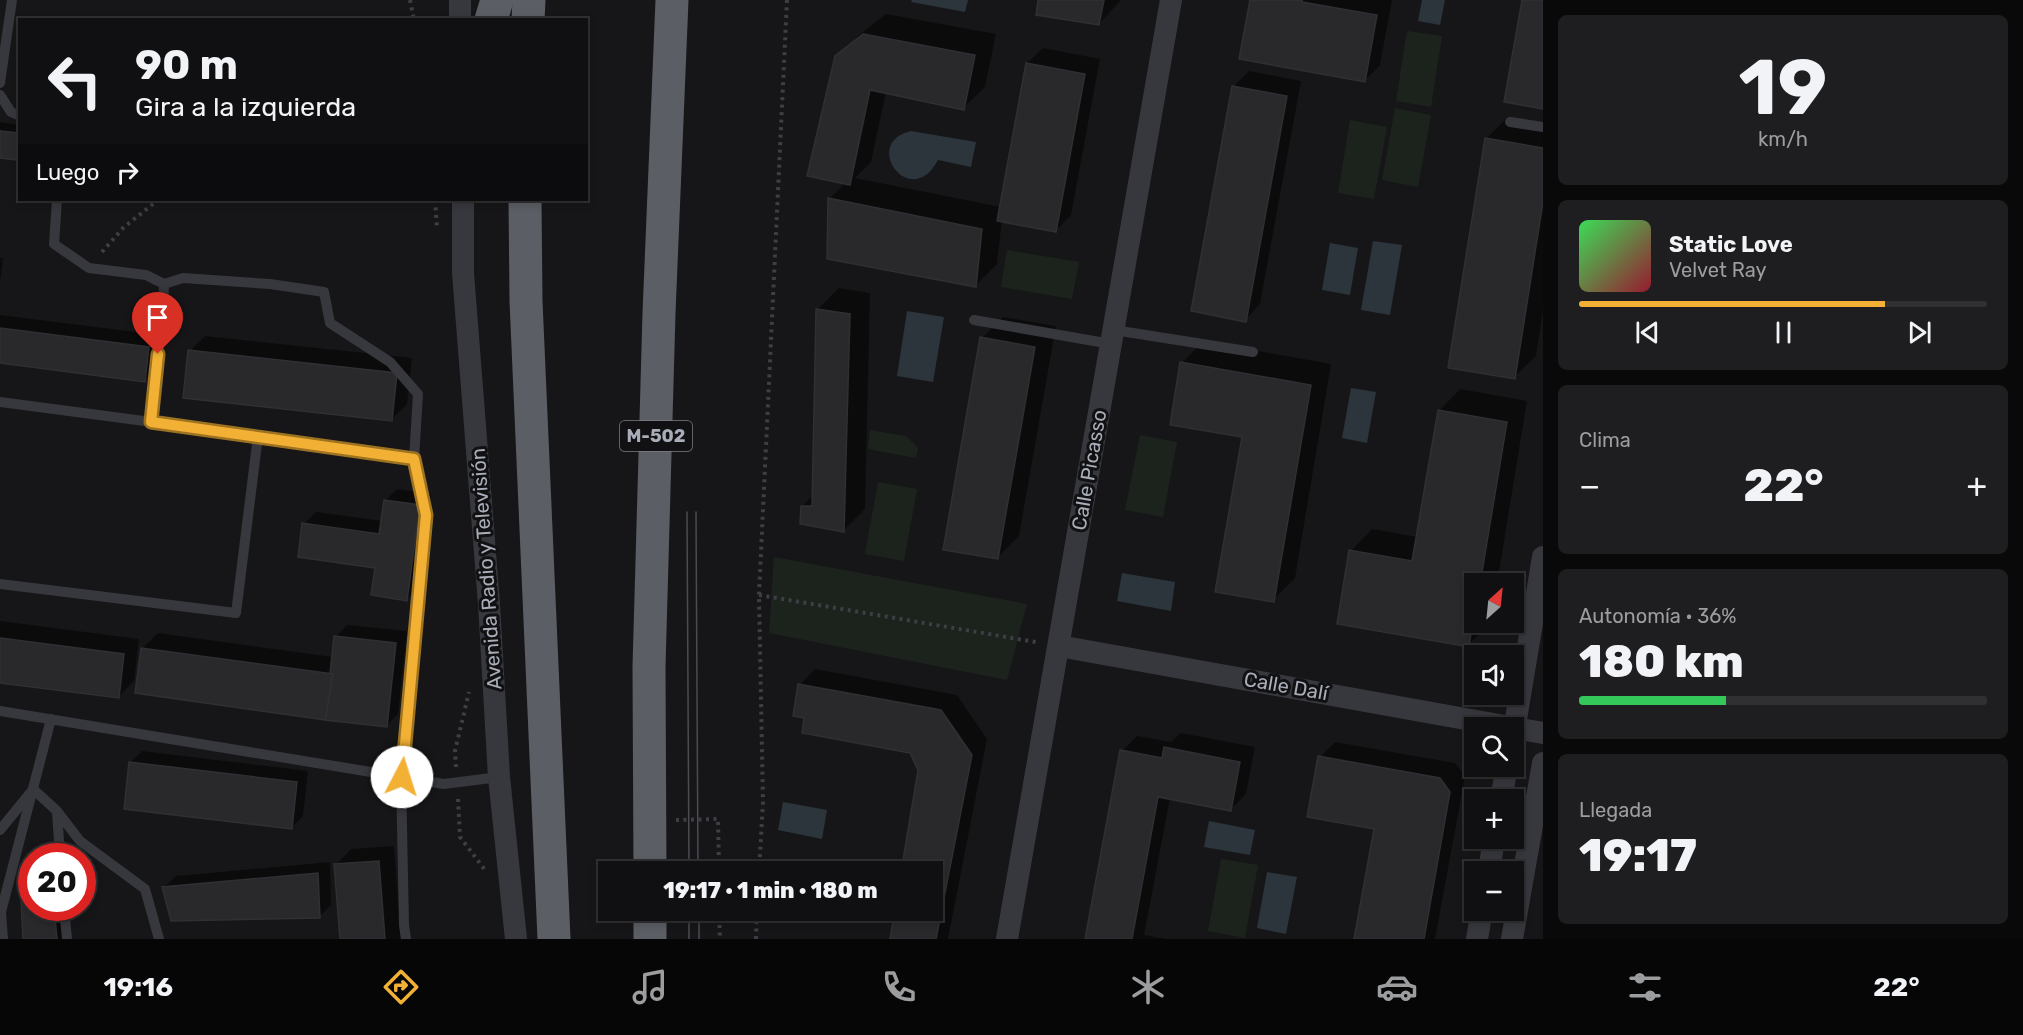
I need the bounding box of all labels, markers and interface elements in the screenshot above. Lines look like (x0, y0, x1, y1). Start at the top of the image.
text: 90 m (135, 40, 238, 90)
text: 19 (1739, 41, 1827, 134)
icon: left (36, 42, 114, 120)
text: Gira a la izquierda (135, 91, 356, 123)
text: km/h (1758, 127, 1808, 151)
icon: right (111, 156, 144, 189)
text: Luego (36, 159, 99, 186)
text: Static Love (1669, 231, 1793, 258)
text: Velvet Ray (1669, 258, 1767, 282)
pin (132, 292, 183, 354)
icon: arrive (141, 301, 174, 334)
icon: previous (1631, 316, 1664, 349)
icon: pause (1767, 316, 1800, 349)
icon: next (1903, 316, 1936, 349)
street label: Calle Picasso (1067, 408, 1111, 532)
road number: M-502 (620, 421, 692, 451)
text: Clima (1579, 428, 1631, 452)
street label: Avenida Radio y Televisión (466, 447, 506, 691)
text: 22° (1744, 459, 1823, 512)
text: − (1579, 466, 1600, 505)
text: + (1966, 466, 1987, 505)
north arrow (1464, 573, 1524, 633)
map controls (1464, 573, 1524, 921)
text: Autonomía · 36% (1579, 604, 1737, 628)
text: 180 km (1579, 635, 1744, 688)
button: sound (1464, 645, 1524, 705)
street label: Calle Dalí (1242, 667, 1331, 705)
button: search (1464, 717, 1524, 777)
position arrow (370, 745, 434, 809)
button: + (1464, 789, 1524, 849)
text: Llegada (1579, 798, 1652, 822)
text: 19:17 (1579, 829, 1697, 882)
speed limit sign: 20 (18, 843, 96, 921)
button: − (1464, 861, 1524, 921)
text: 19:17 · 1 min · 180 m (663, 877, 878, 904)
icon: directions (380, 966, 422, 1008)
icon: music (629, 966, 671, 1008)
icon: phone (878, 966, 920, 1008)
icon: climate (1127, 966, 1169, 1008)
icon: car (1376, 966, 1418, 1008)
icon: filters (1624, 966, 1666, 1008)
text: 19:16 (103, 971, 173, 1003)
text: 22° (1873, 971, 1919, 1003)

